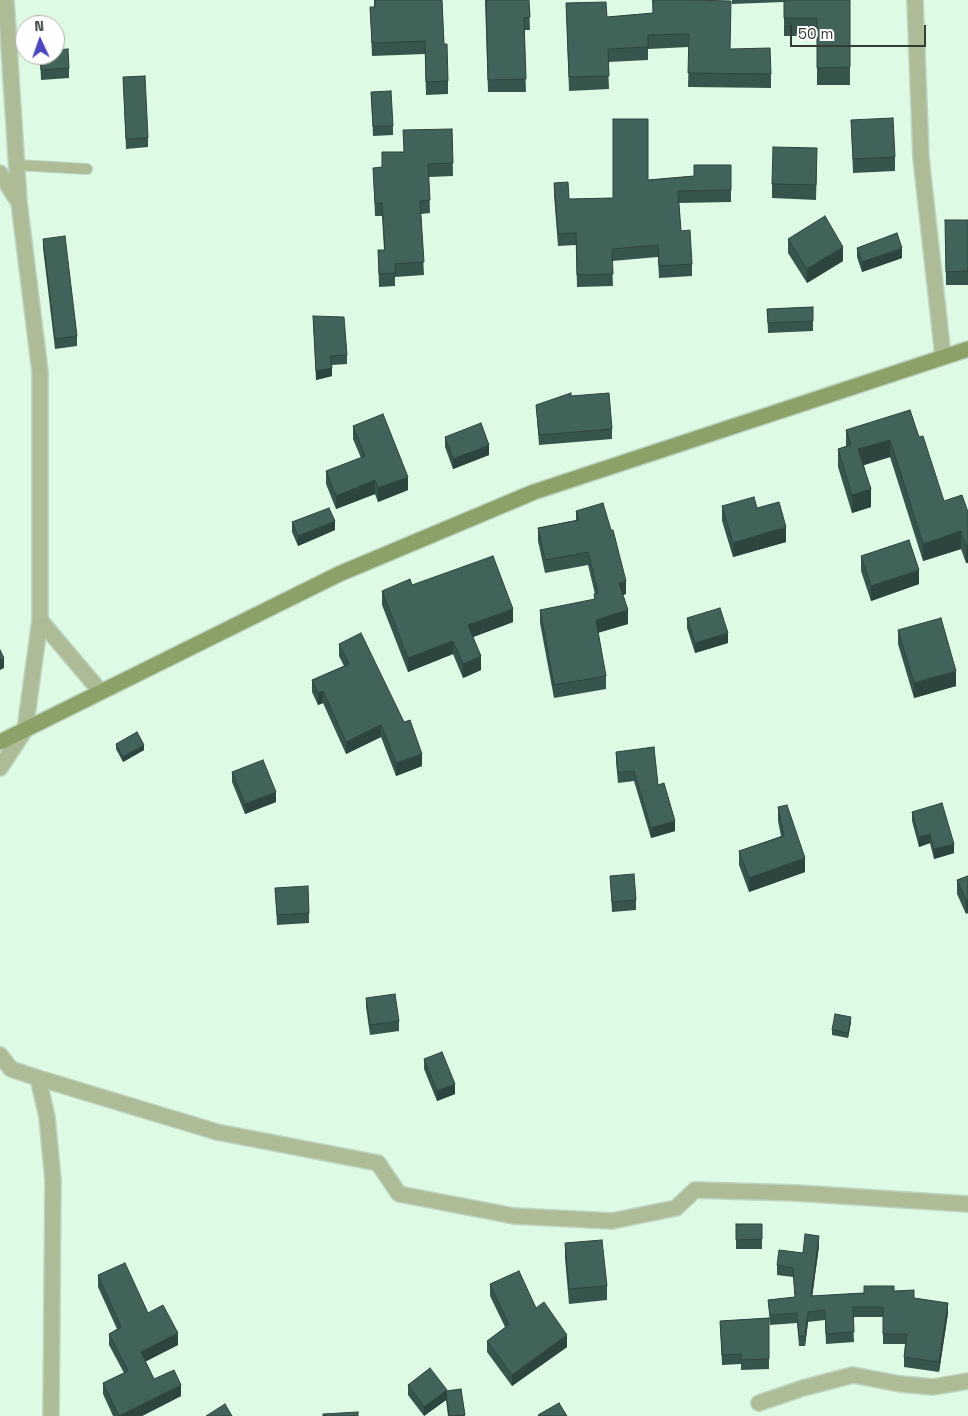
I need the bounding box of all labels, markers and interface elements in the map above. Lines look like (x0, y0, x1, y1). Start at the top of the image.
north arrow (15, 15, 65, 65)
scale bar (793, 15, 929, 47)
text: N (34, 17, 44, 35)
text: 50 m (798, 24, 833, 43)

